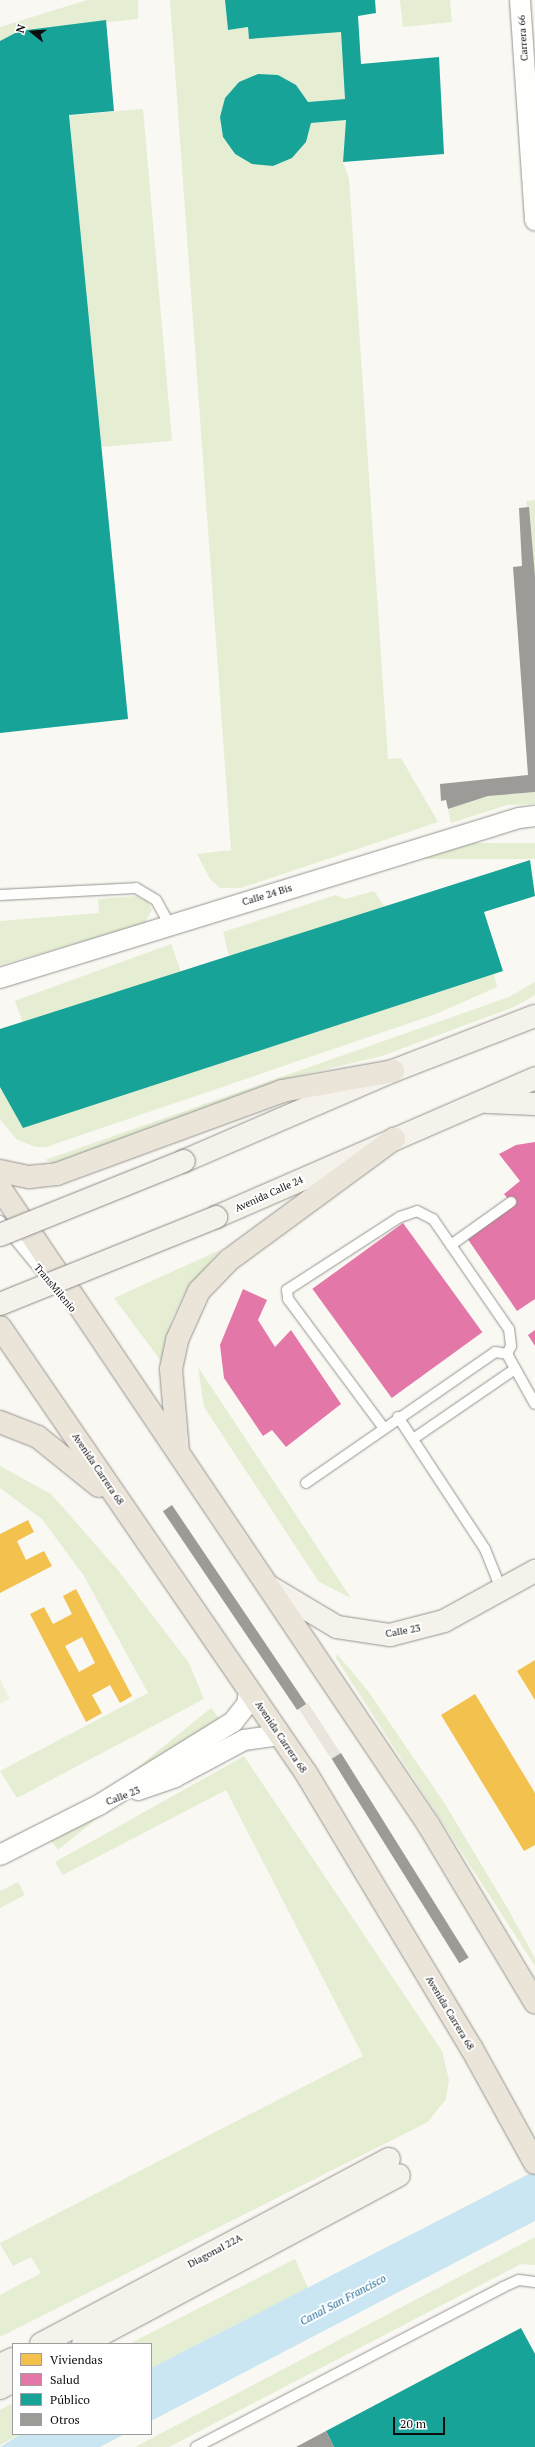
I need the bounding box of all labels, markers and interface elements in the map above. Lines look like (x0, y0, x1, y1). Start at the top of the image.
north arrow (12, 12, 52, 52)
street label: Carrera 66 (515, 15, 531, 61)
text: N (13, 22, 28, 35)
street label: Calle 24 Bis (241, 882, 293, 908)
street label: Avenida Calle 24 (233, 1174, 305, 1214)
street label: TransMilenio (31, 1261, 79, 1315)
street label: Avenida Carrera 68 (69, 1431, 127, 1507)
street label: Calle 23 (384, 1622, 422, 1640)
street label: Avenida Carrera 68 (252, 1699, 310, 1775)
street label: Calle 23 (104, 1784, 142, 1808)
street label: Avenida Carrera 68 (423, 1974, 477, 2052)
street label: Diagonal 22A (186, 2232, 244, 2270)
water label: Canal San Francisco (298, 2272, 388, 2328)
legend (12, 2343, 152, 2435)
text: Viviendas (50, 2352, 103, 2367)
text: Salud (50, 2372, 80, 2387)
text: Público (50, 2392, 90, 2407)
scale bar (395, 2409, 447, 2435)
text: Otros (50, 2412, 80, 2427)
text: 20 m (400, 2416, 426, 2431)

